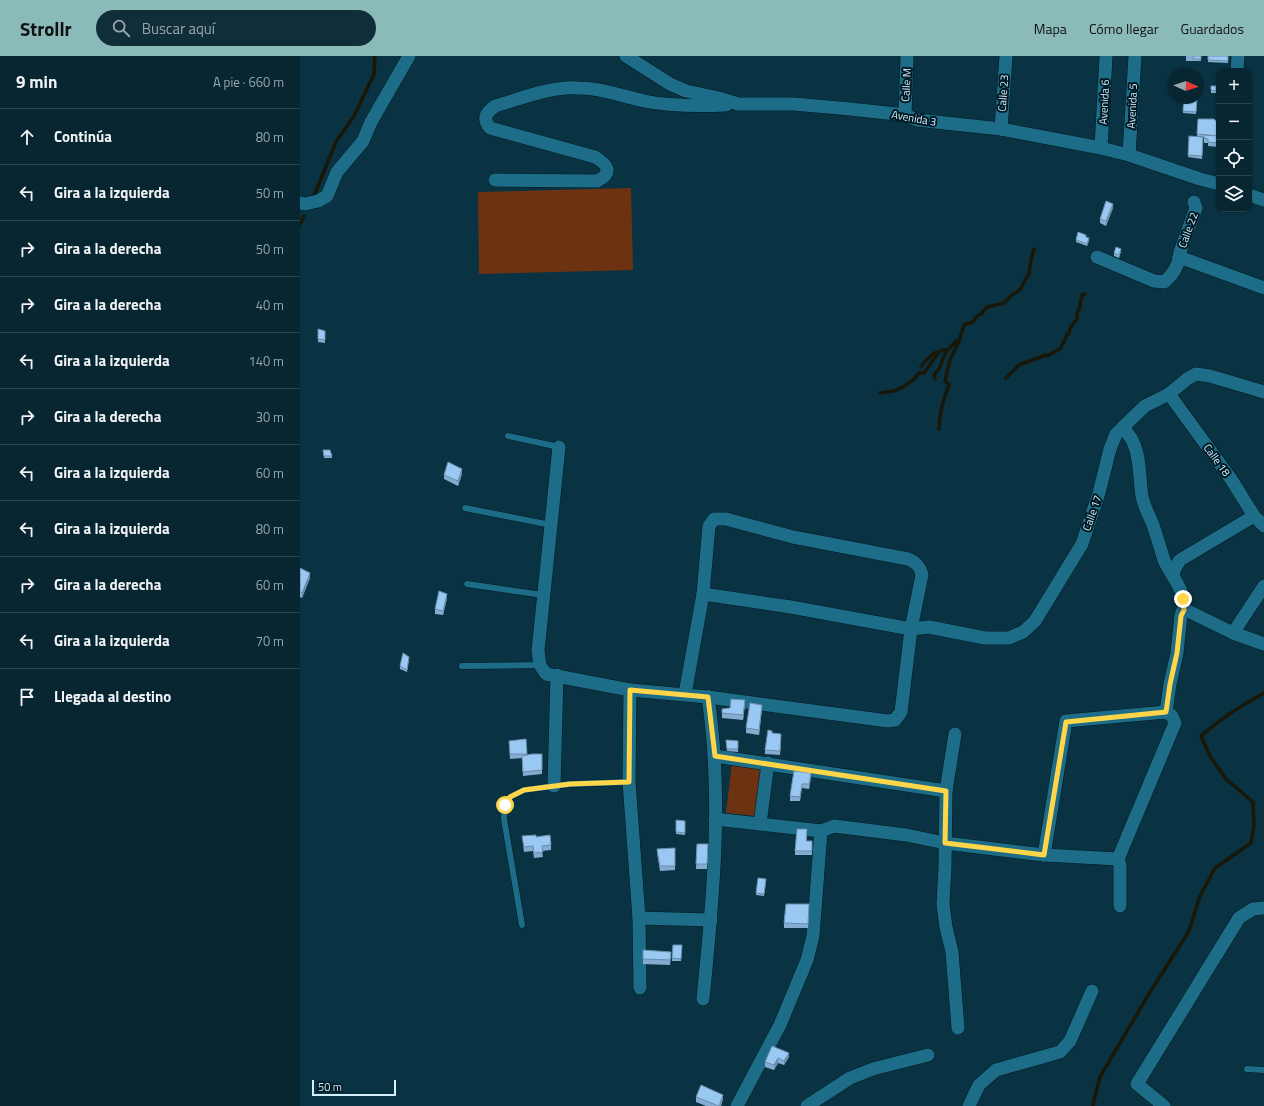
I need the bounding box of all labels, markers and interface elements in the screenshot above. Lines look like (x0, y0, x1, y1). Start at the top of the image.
search box (96, 10, 376, 46)
text: Strollr (20, 14, 72, 43)
icon: search (110, 17, 132, 39)
text: Buscar aquí (142, 17, 215, 40)
text: Mapa (1034, 18, 1067, 39)
text: Cómo llegar (1089, 18, 1159, 39)
text: Guardados (1181, 18, 1244, 39)
street label: Calle M (897, 68, 915, 102)
north arrow (1168, 68, 1204, 104)
map controls (1216, 68, 1252, 212)
button: + (1216, 68, 1252, 104)
text: 9 min (16, 69, 57, 95)
text: A pie · 660 m (213, 72, 284, 92)
street label: Calle 23 (994, 74, 1012, 112)
street label: Avenida 6 (1095, 79, 1113, 125)
street label: Avenida 5 (1123, 83, 1141, 129)
button: − (1216, 104, 1252, 140)
street label: Avenida 3 (890, 106, 938, 130)
text: Continúa (54, 125, 112, 148)
icon: ahead (16, 126, 38, 148)
text: 80 m (256, 127, 284, 147)
button: locate (1216, 140, 1252, 176)
button: layers (1216, 176, 1252, 212)
text: Gira a la izquierda (54, 181, 170, 204)
icon: left (16, 182, 38, 204)
text: 50 m (256, 183, 284, 203)
street label: Calle 22 (1174, 210, 1202, 250)
text: Gira a la derecha (54, 237, 161, 260)
icon: right (16, 238, 38, 260)
text: 50 m (256, 239, 284, 259)
text: Gira a la derecha (54, 293, 161, 316)
icon: right (16, 294, 38, 316)
text: 40 m (256, 295, 284, 315)
text: Gira a la izquierda (54, 349, 170, 372)
icon: left (16, 350, 38, 372)
text: 140 m (248, 351, 284, 371)
text: Gira a la derecha (54, 405, 161, 428)
icon: right (16, 406, 38, 428)
text: 30 m (256, 407, 284, 427)
street label: Calle 18 (1200, 440, 1234, 480)
text: Gira a la izquierda (54, 461, 170, 484)
icon: left (16, 462, 38, 484)
text: 60 m (256, 463, 284, 483)
street label: Calle 17 (1078, 493, 1106, 533)
text: Gira a la izquierda (54, 517, 170, 540)
icon: left (16, 518, 38, 540)
text: 80 m (256, 519, 284, 539)
text: Gira a la derecha (54, 573, 161, 596)
icon: right (16, 574, 38, 596)
text: 60 m (256, 575, 284, 595)
route end (1174, 590, 1192, 608)
text: Gira a la izquierda (54, 629, 170, 652)
icon: left (16, 630, 38, 652)
text: 70 m (256, 631, 284, 651)
text: Llegada al destino (54, 685, 171, 708)
icon: arrive (16, 686, 38, 708)
route start (496, 796, 514, 814)
scale bar (312, 1078, 396, 1097)
text: 50 m (318, 1079, 342, 1095)

